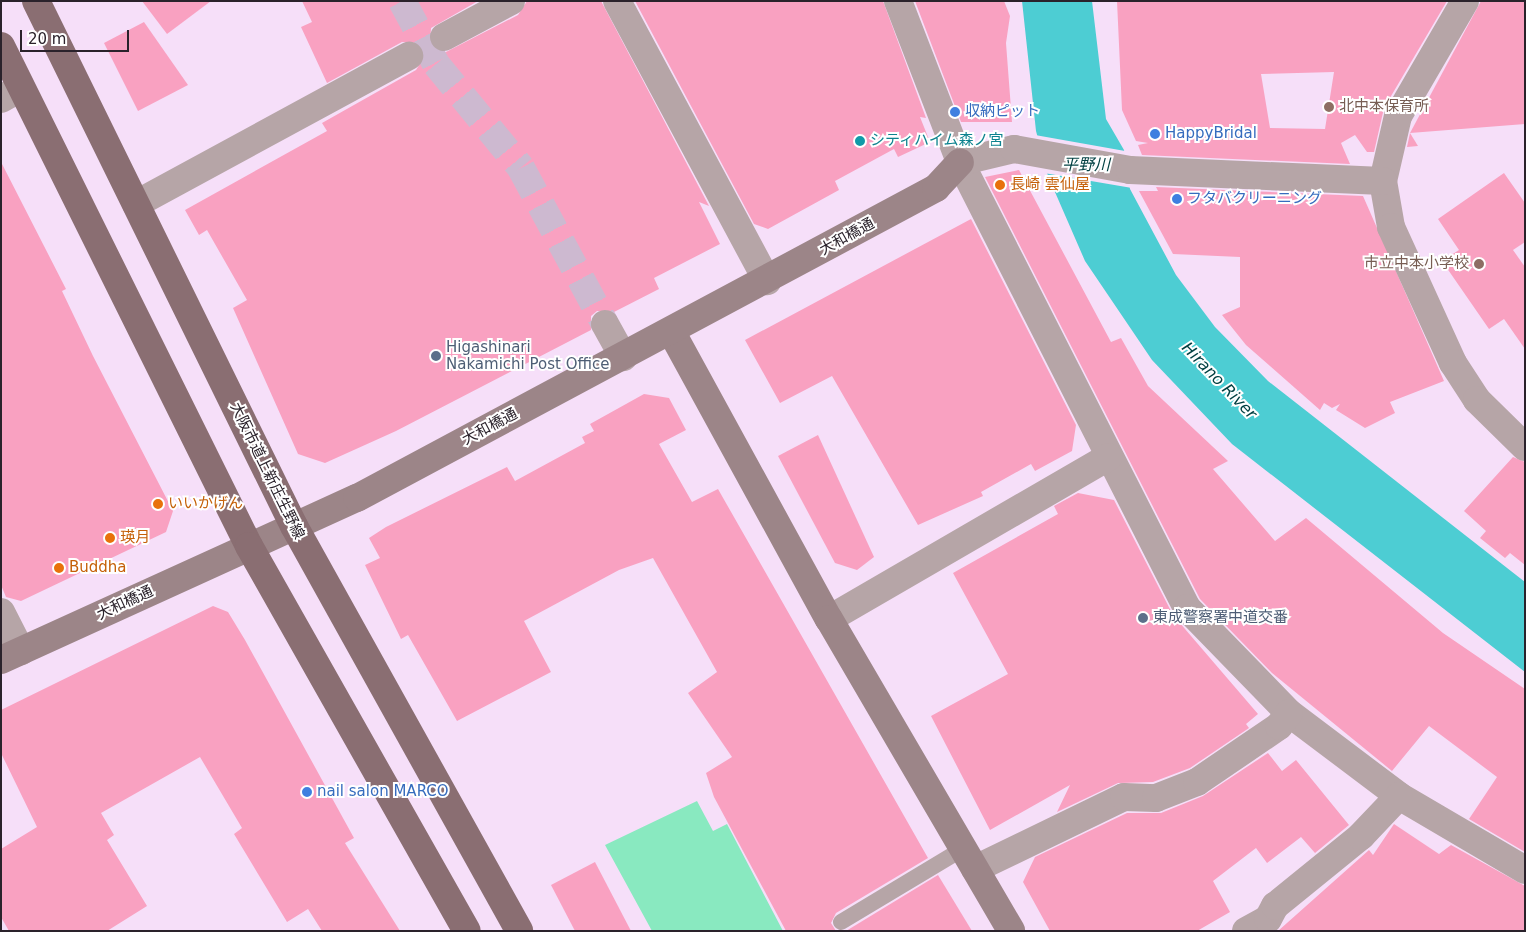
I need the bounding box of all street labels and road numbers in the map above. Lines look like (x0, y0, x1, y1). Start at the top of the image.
street label: 大和橋通 (816, 215, 878, 259)
street label: 大阪市道上新庄生野線 (226, 400, 308, 542)
street label: 大和橋通 (459, 405, 521, 449)
street label: 大和橋通 (94, 582, 156, 624)

